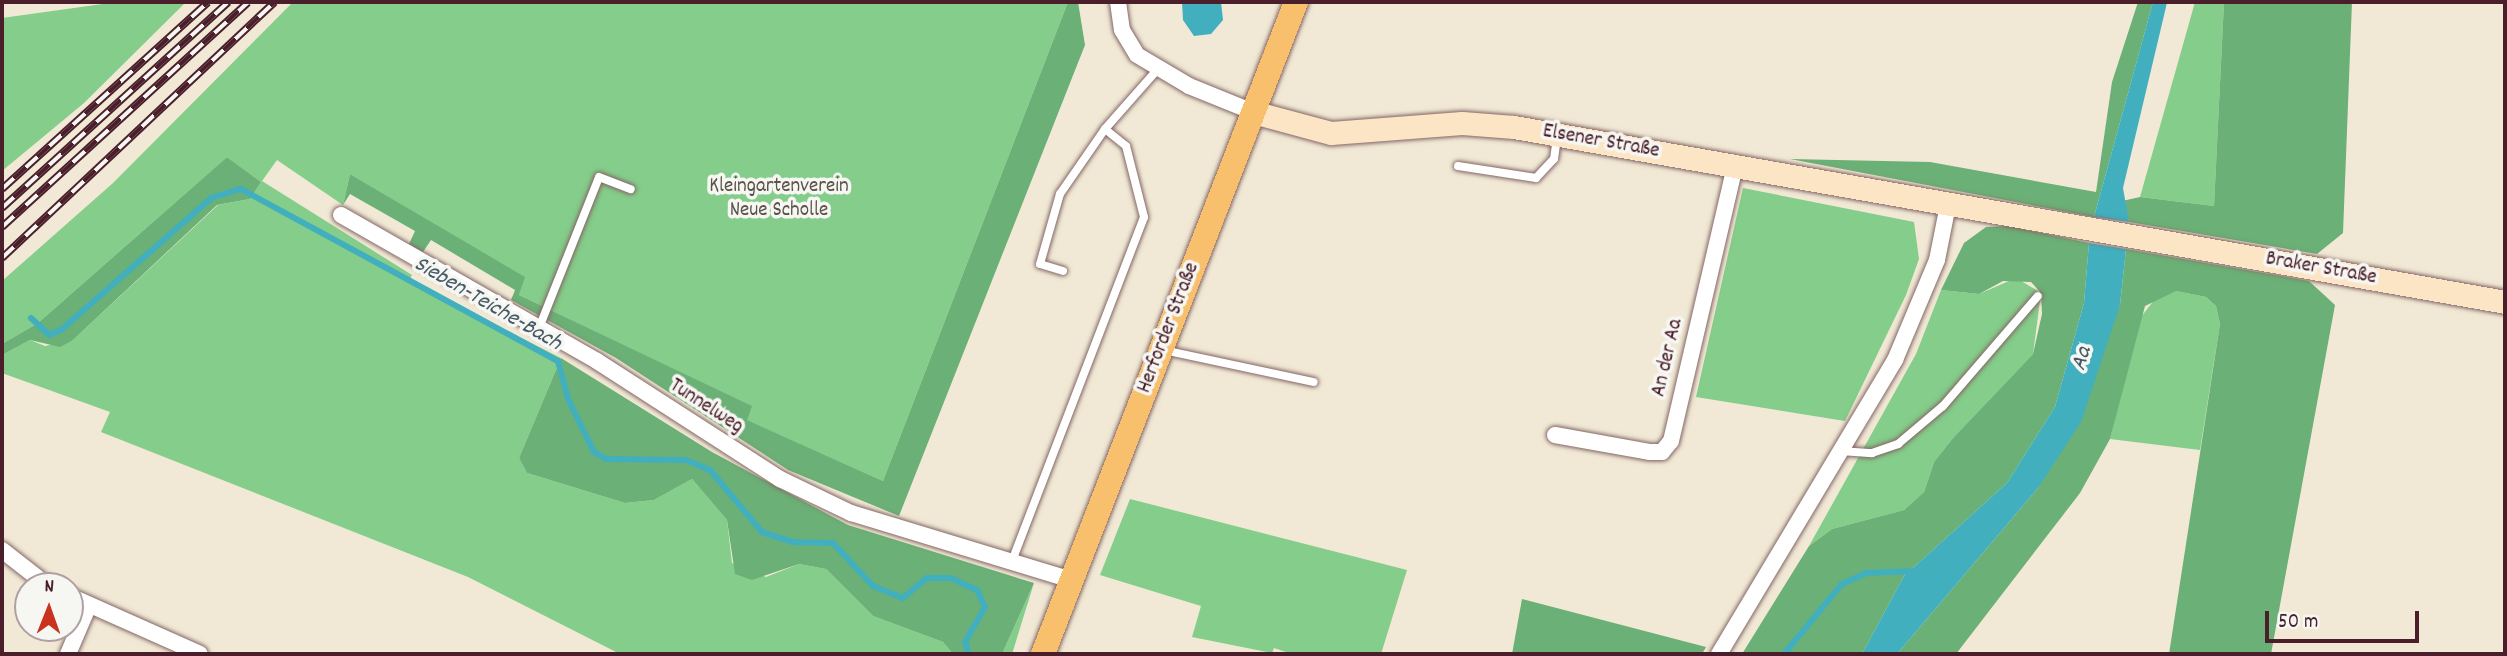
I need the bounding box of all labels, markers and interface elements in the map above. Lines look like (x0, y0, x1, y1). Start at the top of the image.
street label: Elsener Straße (1541, 119, 1661, 165)
park label: Kleingartenverein Neue Scholle (709, 174, 849, 224)
street label: Braker Straße (2264, 247, 2378, 291)
water label: Sieben-Teiche-Bach (408, 252, 566, 358)
street label: Herforder Straße (1133, 259, 1205, 397)
street label: An der Aa (1647, 317, 1689, 399)
water label: Aa (2067, 344, 2099, 374)
street label: Tunnelweg (664, 374, 748, 440)
north arrow (14, 572, 84, 642)
text: N (44, 574, 54, 601)
scale bar (2269, 596, 2423, 640)
text: 50 m (2278, 608, 2318, 638)

